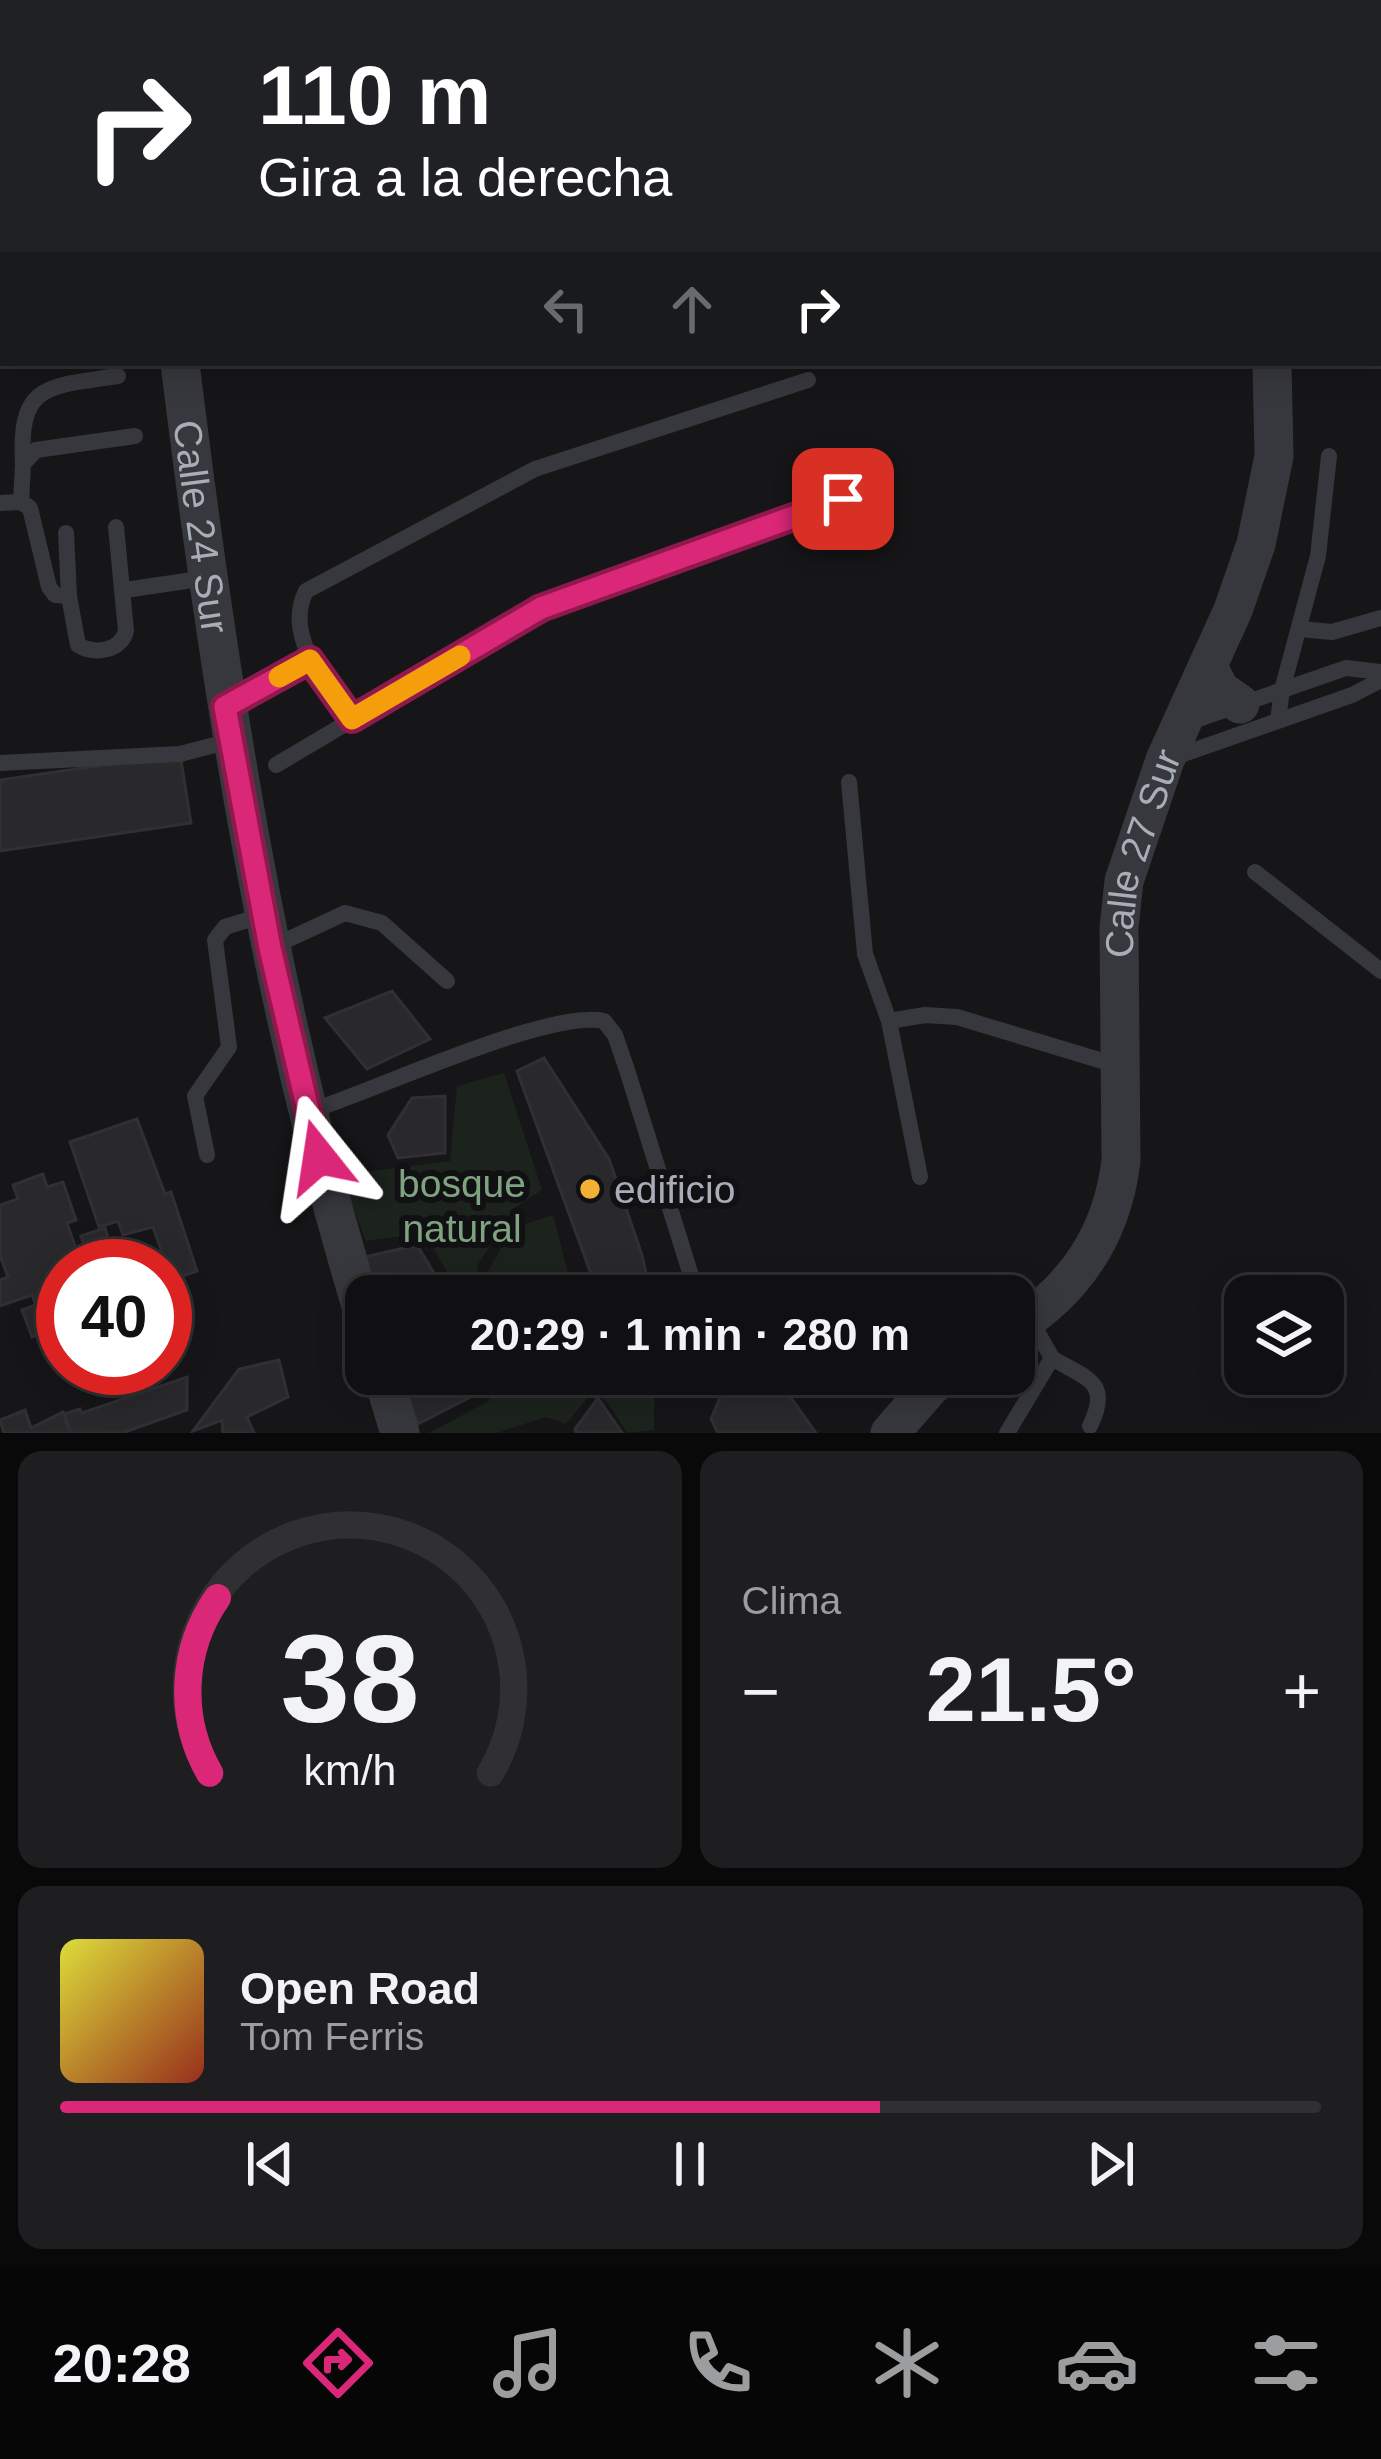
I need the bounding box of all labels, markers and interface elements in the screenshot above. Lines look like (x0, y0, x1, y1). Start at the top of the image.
icon: right (60, 48, 216, 204)
text: 110 m (258, 48, 492, 142)
text: Gira a la derecha (258, 147, 672, 207)
icon: left (533, 276, 599, 342)
icon: ahead (659, 276, 725, 342)
icon: right (785, 276, 851, 342)
street label: Calle 24 Sur (165, 418, 237, 636)
pin (792, 448, 894, 550)
icon: arrive (810, 466, 876, 532)
street label: Calle 27 Sur (1098, 742, 1189, 958)
position arrow (256, 1094, 382, 1220)
park label: bosque natural (398, 1162, 526, 1250)
place label: edificio (614, 1168, 735, 1211)
marker: edificio (577, 1176, 603, 1202)
speed limit sign: 40 (36, 1239, 192, 1395)
map controls (1224, 1275, 1344, 1395)
button: layers (1224, 1275, 1344, 1395)
text: 20:29 · 1 min · 280 m (470, 1309, 910, 1360)
text: Clima (742, 1579, 841, 1622)
text: 38 (280, 1609, 419, 1748)
text: 21.5° (926, 1640, 1137, 1740)
text: − (742, 1654, 780, 1728)
text: + (1282, 1654, 1321, 1728)
text: km/h (303, 1745, 396, 1793)
text: Open Road (240, 1963, 480, 2014)
text: Tom Ferris (240, 2015, 424, 2058)
icon: previous (237, 2131, 303, 2197)
icon: pause (657, 2131, 723, 2197)
icon: next (1078, 2131, 1144, 2197)
icon: directions (296, 2321, 380, 2405)
icon: music (486, 2321, 570, 2405)
icon: phone (676, 2321, 760, 2405)
icon: climate (865, 2321, 949, 2405)
icon: car (1055, 2321, 1139, 2405)
icon: filters (1244, 2321, 1328, 2405)
text: 20:28 (53, 2333, 191, 2393)

